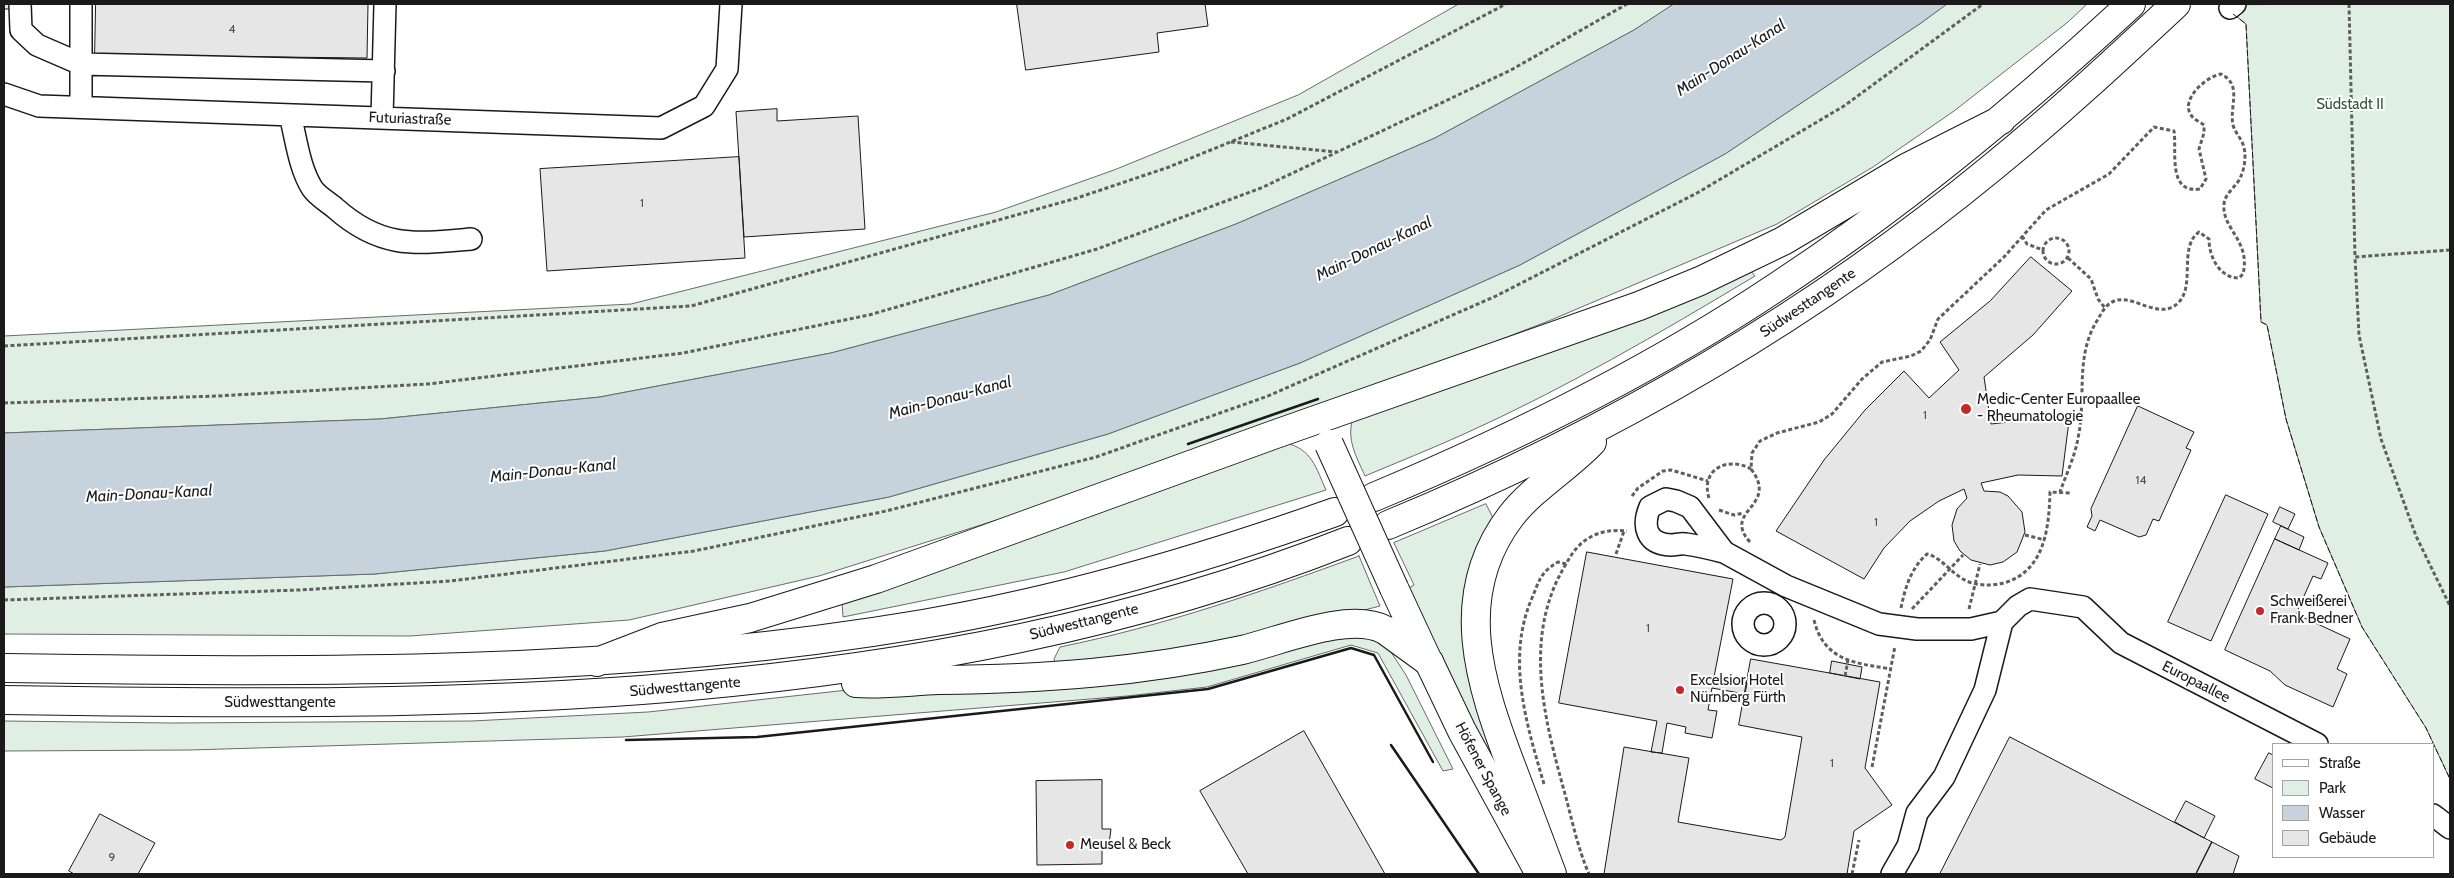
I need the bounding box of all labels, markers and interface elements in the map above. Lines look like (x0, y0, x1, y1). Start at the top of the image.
water label: Main-Donau-Kanal (1673, 16, 1789, 100)
house number: 4 (229, 22, 235, 36)
park label: Südstadt II (2316, 96, 2384, 114)
street label: Futuriastraße (368, 109, 452, 129)
house number: 1 (640, 196, 644, 210)
water label: Main-Donau-Kanal (1313, 213, 1435, 285)
street label: Südwesttangente (1757, 264, 1859, 342)
water label: Main-Donau-Kanal (886, 372, 1014, 424)
place label: Medic-Center Europaallee - Rheumatologie (1977, 391, 2140, 426)
marker: Medic-Center Europaallee - Rheumatologie (1959, 402, 1973, 416)
house number: 1 (1923, 408, 1927, 422)
water label: Main-Donau-Kanal (489, 455, 617, 487)
house number: 14 (2136, 473, 2146, 487)
water label: Main-Donau-Kanal (85, 481, 213, 507)
house number: 1 (1874, 515, 1878, 529)
place label: Schweißerei Frank Bedner (2270, 593, 2353, 628)
street label: Südwesttangente (1028, 600, 1140, 644)
marker: Schweißerei Frank Bedner (2254, 605, 2266, 617)
house number: 1 (1646, 621, 1650, 635)
street label: Europaallee (2159, 657, 2233, 707)
place label: Excelsior Hotel Nürnberg Fürth (1690, 672, 1786, 707)
street label: Südwesttangente (629, 673, 741, 701)
marker: Excelsior Hotel Nürnberg Fürth (1674, 684, 1686, 696)
street label: Südwesttangente (224, 694, 336, 712)
street label: Höfener Spange (1451, 719, 1515, 819)
legend (2272, 743, 2434, 858)
text: Straße (2319, 754, 2361, 772)
house number: 1 (1830, 756, 1834, 770)
text: Park (2319, 779, 2346, 797)
text: Wasser (2319, 804, 2365, 822)
text: Gebäude (2319, 829, 2376, 847)
place label: Meusel & Beck (1080, 836, 1171, 854)
marker: Meusel & Beck (1064, 839, 1076, 851)
house number: 9 (109, 850, 115, 864)

